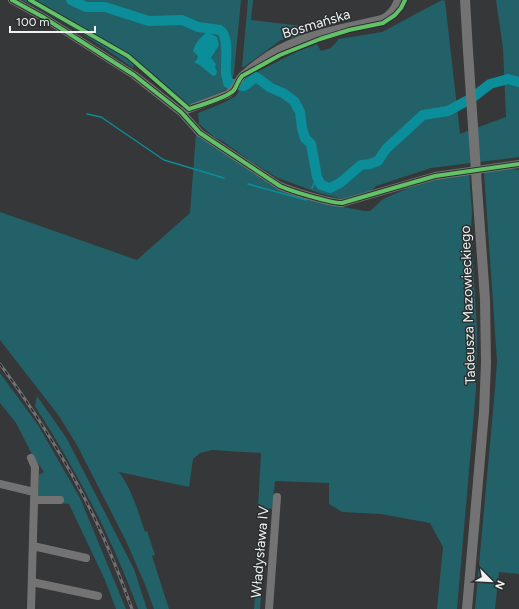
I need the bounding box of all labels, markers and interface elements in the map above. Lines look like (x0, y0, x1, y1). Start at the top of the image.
street label: Bosmańska (280, 6, 352, 42)
scale bar (10, 8, 95, 34)
text: 100 m (16, 15, 50, 29)
street label: Tadeusza Mazowieckiego (457, 225, 479, 385)
street label: Władysława IV (248, 505, 273, 599)
north arrow (471, 561, 511, 601)
text: N (492, 578, 507, 591)

